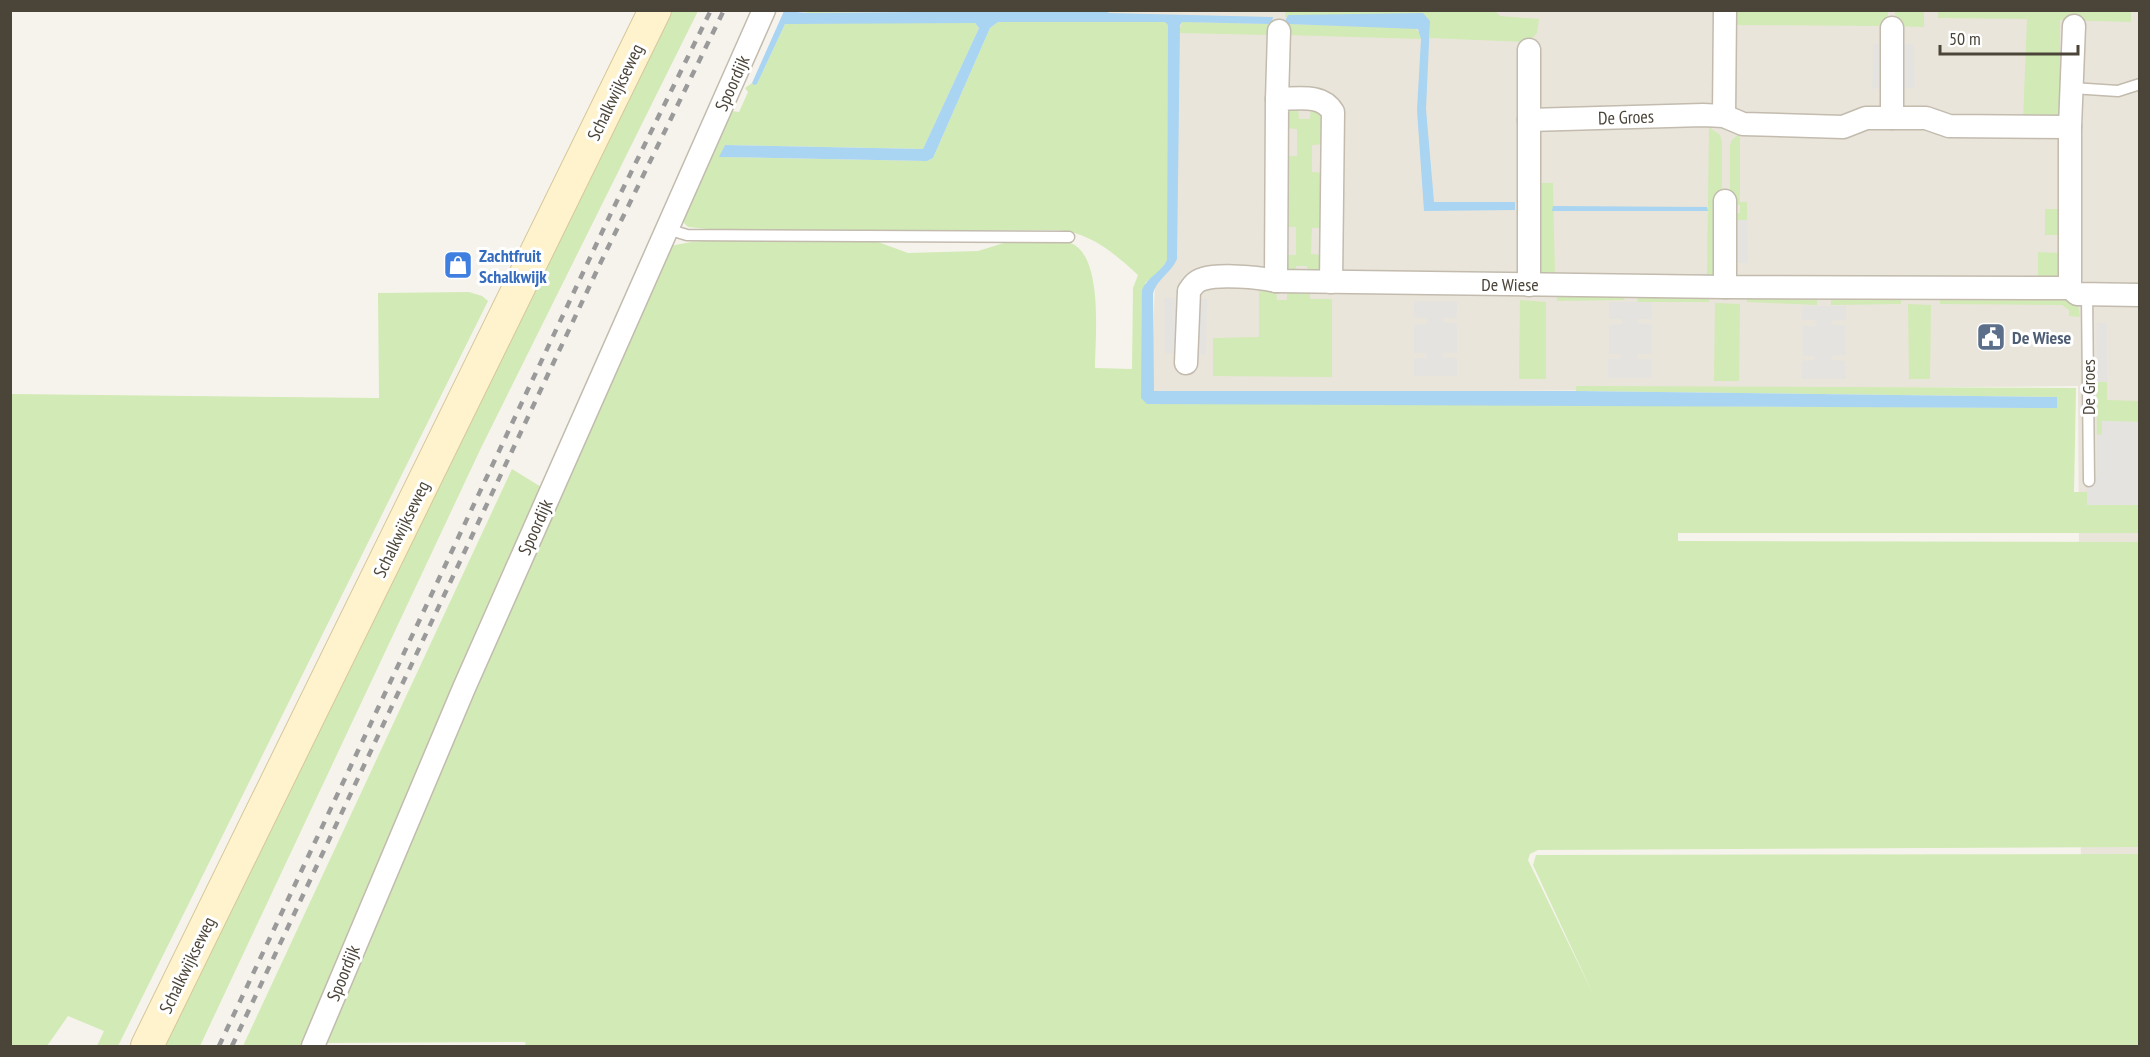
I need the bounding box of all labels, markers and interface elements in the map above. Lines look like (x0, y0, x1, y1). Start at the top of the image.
scale bar (1940, 18, 2078, 56)
text: 50 m (1949, 27, 1981, 50)
street label: Schalkwijkseweg (582, 40, 648, 144)
street label: Spoordijk (710, 52, 754, 114)
street label: De Groes (1598, 105, 1654, 129)
place label: Zachtfruit Schalkwijk (479, 244, 547, 288)
shop icon: Zachtfruit Schalkwijk (442, 249, 474, 281)
street label: De Wiese (1481, 273, 1539, 296)
public building icon: De Wiese (1975, 321, 2007, 353)
place label: De Wiese (2012, 326, 2072, 349)
street label: De Groes (2077, 359, 2100, 415)
street label: Schalkwijkseweg (368, 477, 434, 581)
street label: Spoordijk (513, 496, 557, 558)
street label: Schalkwijkseweg (154, 913, 220, 1017)
street label: Spoordijk (321, 942, 365, 1004)

